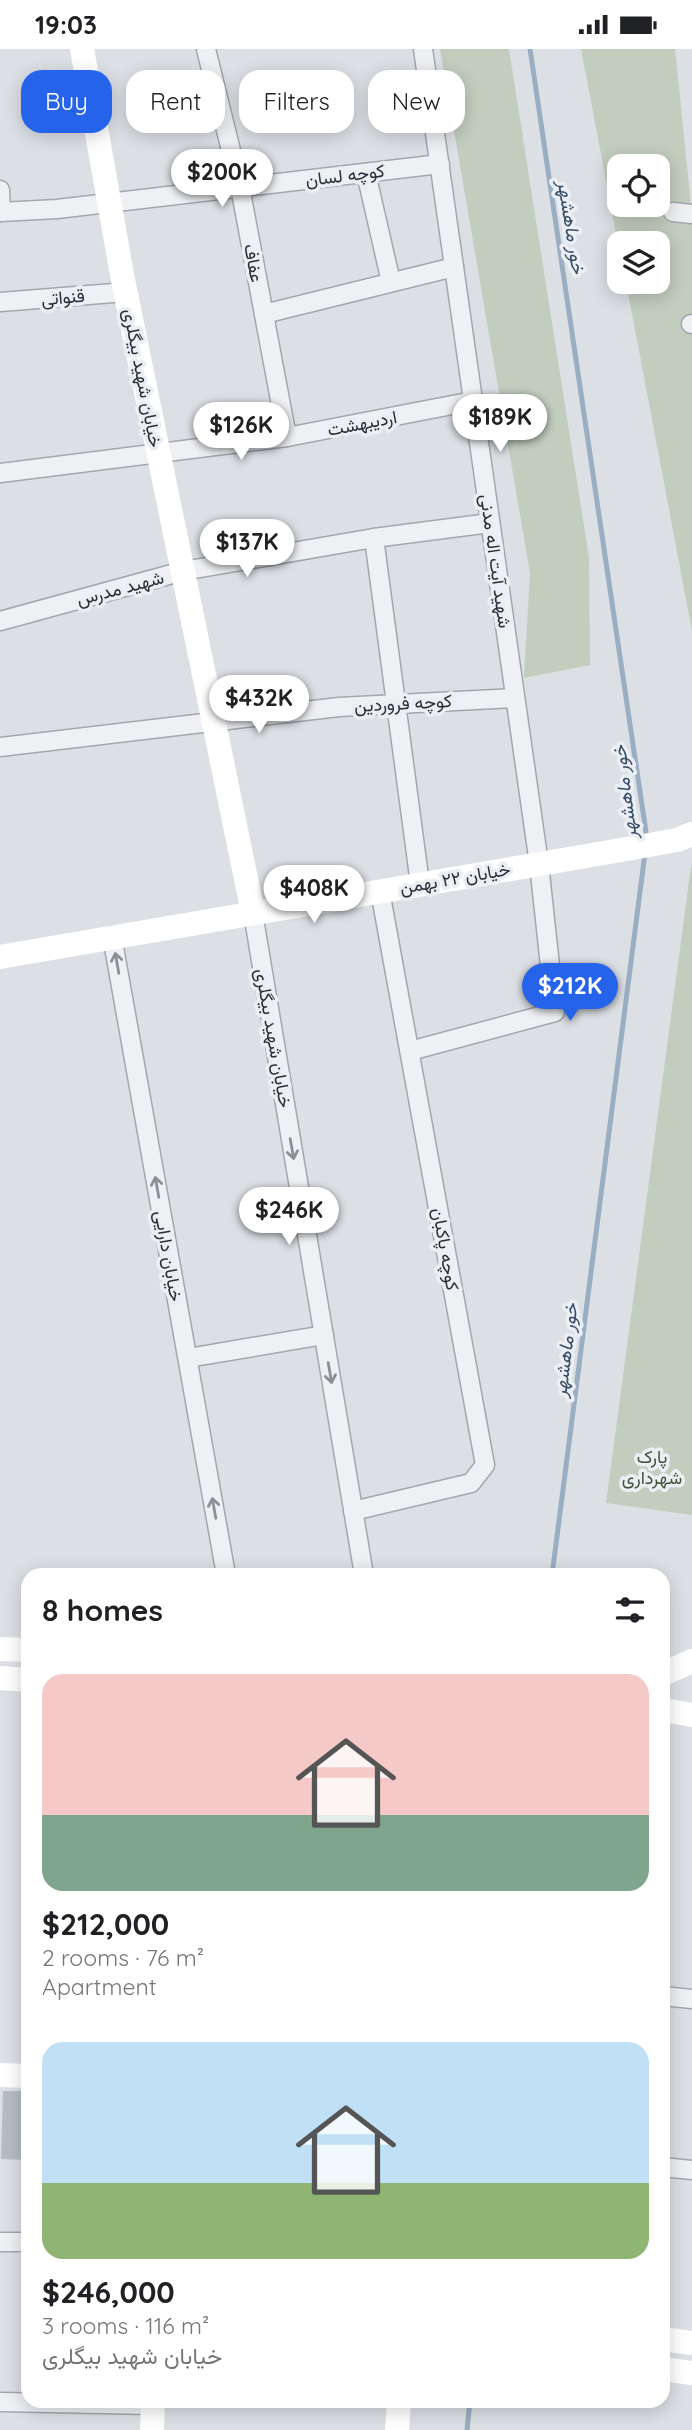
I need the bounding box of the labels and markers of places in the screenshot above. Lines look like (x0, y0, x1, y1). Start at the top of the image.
pin: $200K (173, 149, 271, 209)
pin: $189K (451, 395, 549, 454)
pin: $126K (192, 403, 290, 462)
pin: $137K (198, 519, 296, 579)
pin: $432K (210, 675, 308, 735)
pin: $408K (265, 865, 363, 925)
pin: $212K (521, 963, 619, 1023)
pin: $246K (240, 1187, 338, 1247)

